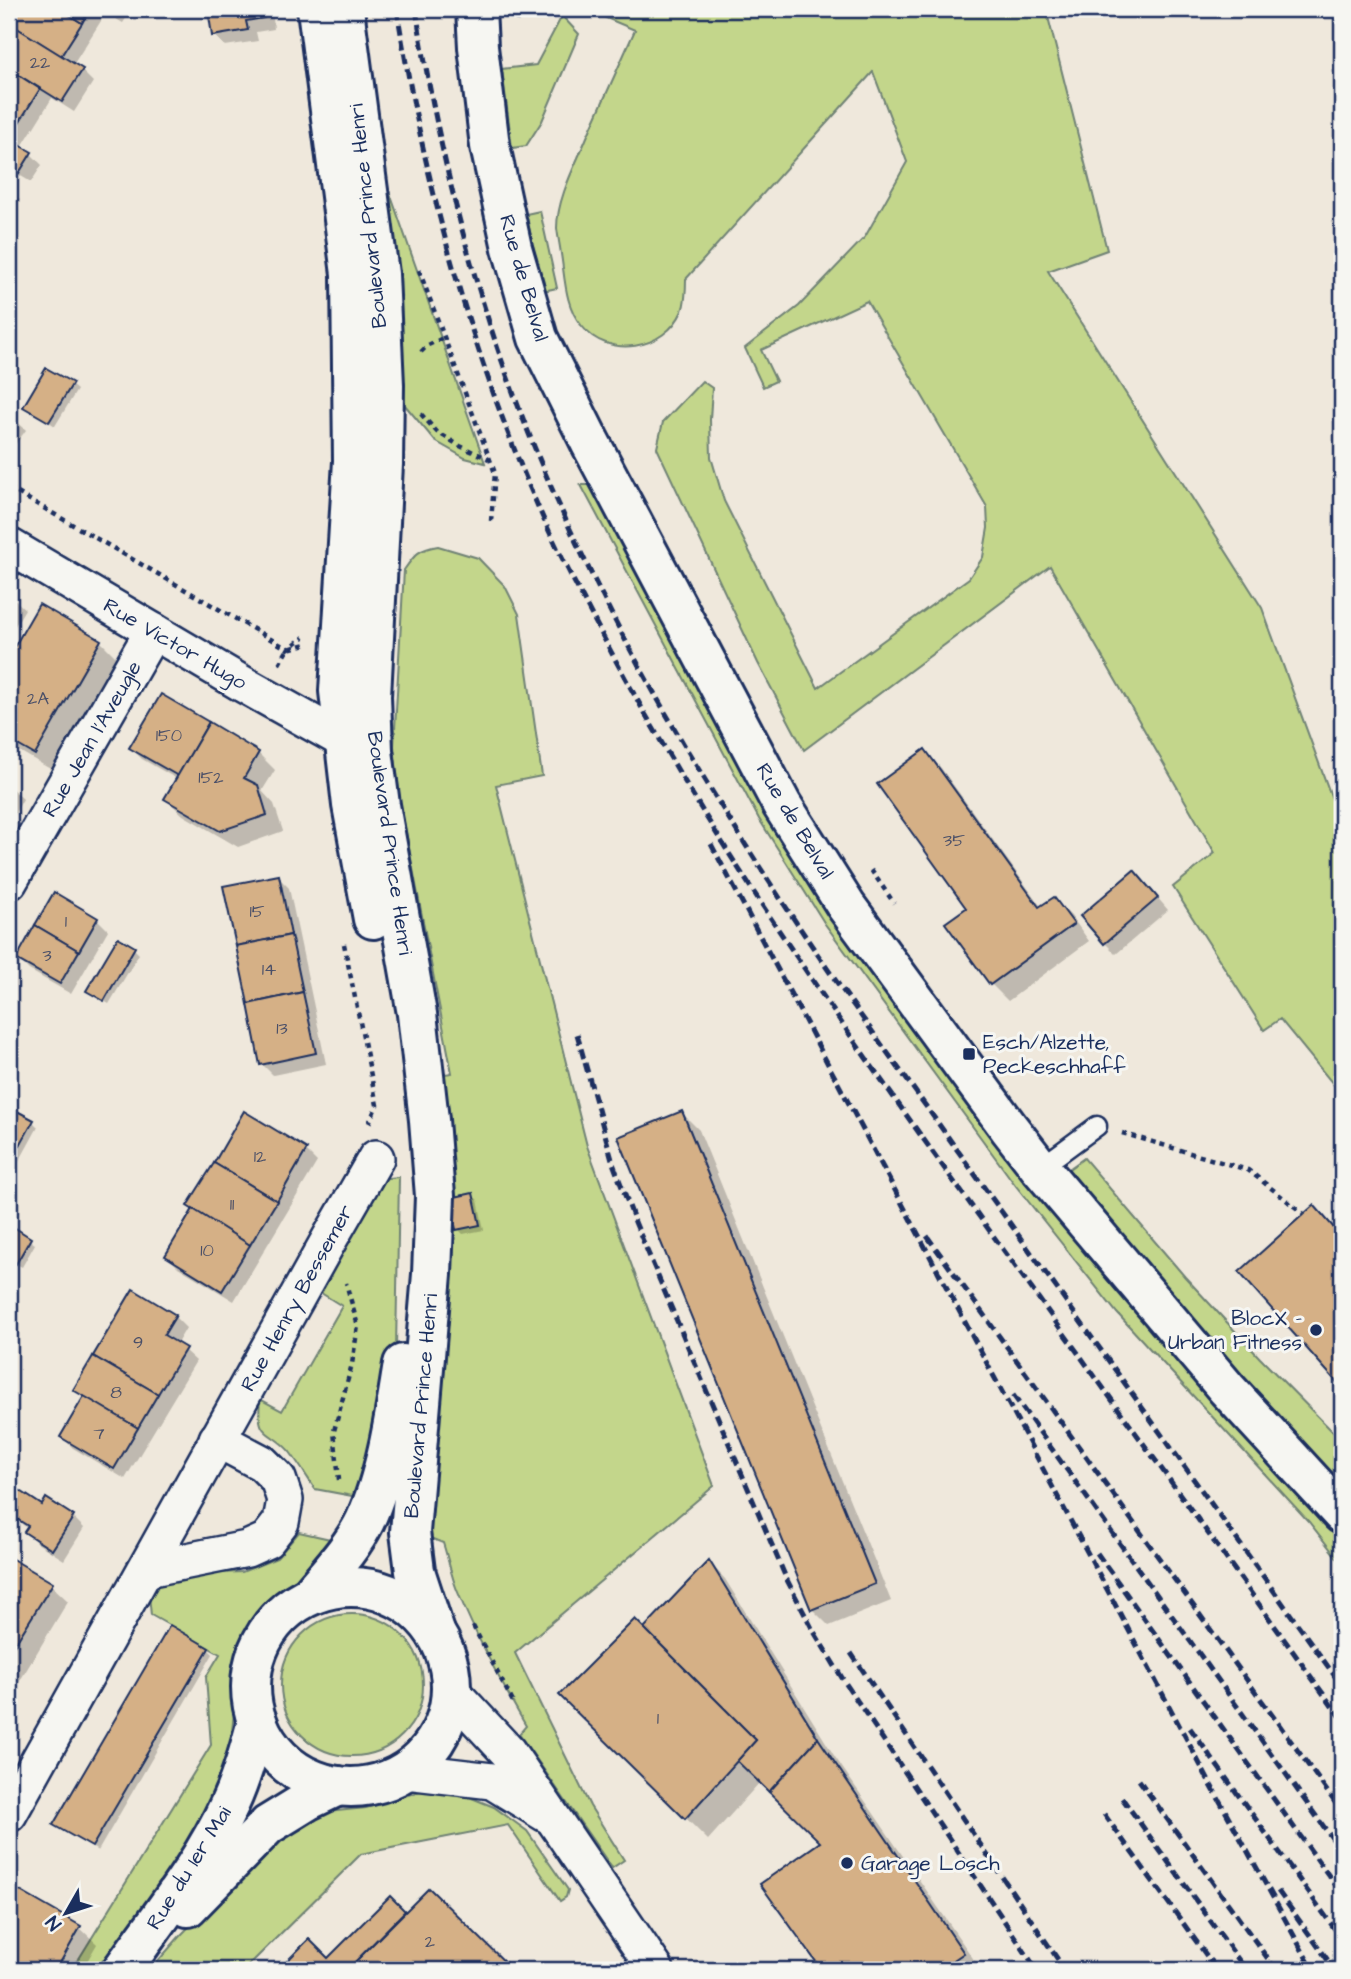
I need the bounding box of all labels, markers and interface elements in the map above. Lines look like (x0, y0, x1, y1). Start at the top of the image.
house number: 22 (30, 50, 51, 75)
street label: Boulevard Prince Henri (342, 102, 394, 330)
street label: Rue de Belval (492, 211, 556, 345)
street label: Rue Victor Hugo (97, 591, 252, 699)
street label: Rue Jean l'Aveugle (35, 656, 150, 823)
house number: 2A (27, 686, 49, 711)
house number: 150 (156, 723, 182, 748)
street label: Boulevard Prince Henri (360, 729, 420, 957)
street label: Rue de Belval (749, 758, 841, 884)
house number: 152 (198, 765, 224, 790)
house number: 35 (943, 828, 965, 853)
house number: 15 (249, 899, 265, 924)
house number: 1 (65, 909, 67, 934)
house number: 3 (42, 943, 52, 968)
house number: 14 (262, 957, 276, 982)
house number: 13 (276, 1016, 288, 1041)
place label: Esch/Alzette, Peckeschhaff (983, 1028, 1126, 1081)
marker: Esch/Alzette, Peckeschhaff (961, 1046, 977, 1062)
house number: 12 (254, 1144, 267, 1169)
house number: 11 (230, 1192, 234, 1217)
street label: Rue Henry Bessemer (234, 1199, 362, 1398)
house number: 10 (200, 1238, 214, 1263)
street label: Boulevard Prince Henri (397, 1292, 445, 1520)
place label: BlocX - Urban Fitness (1168, 1304, 1302, 1357)
marker: BlocX - Urban Fitness (1308, 1322, 1324, 1338)
house number: 9 (133, 1330, 143, 1355)
house number: 8 (110, 1380, 122, 1405)
house number: 7 (93, 1421, 105, 1446)
house number: 1 (657, 1706, 659, 1731)
street label: Rue du 1er Mai (139, 1801, 239, 1935)
place label: Garage Losch (861, 1849, 1000, 1880)
marker: Garage Losch (839, 1855, 855, 1871)
north arrow (32, 1878, 102, 1948)
text: N (40, 1910, 68, 1936)
house number: 2 (425, 1929, 436, 1954)

